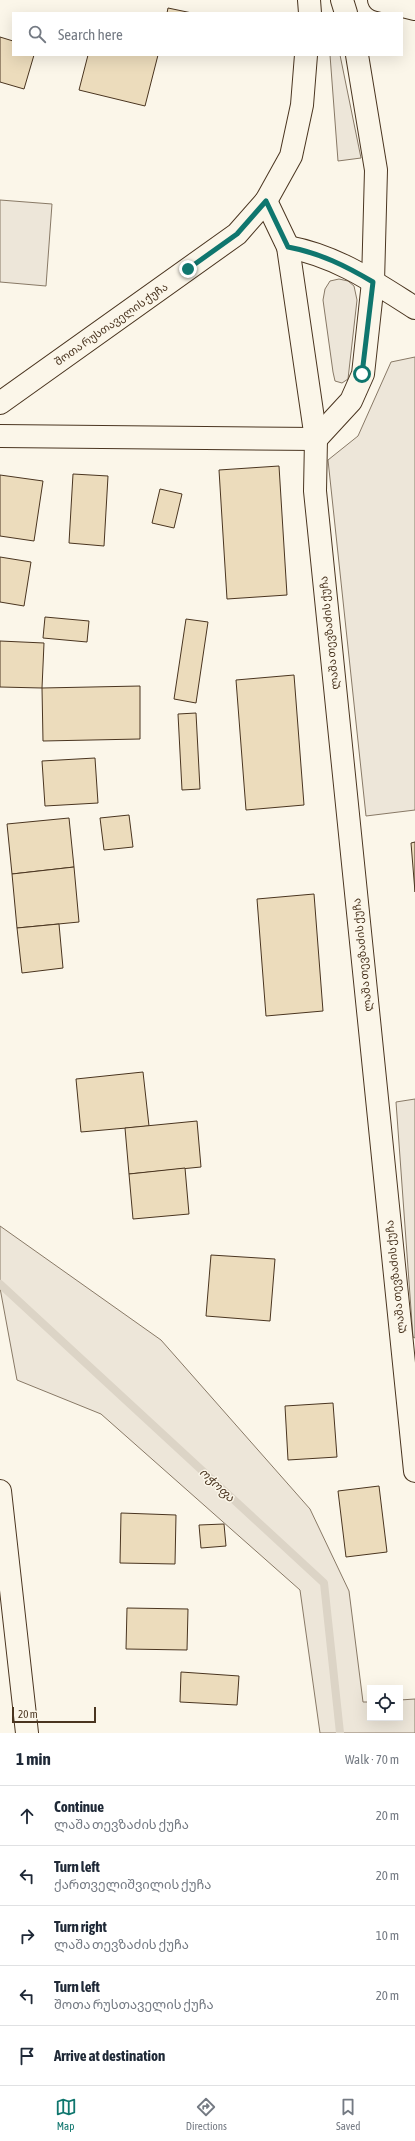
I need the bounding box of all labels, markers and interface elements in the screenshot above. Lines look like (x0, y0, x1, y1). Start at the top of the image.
search box (12, 12, 403, 56)
icon: search (26, 23, 48, 45)
text: Search here (58, 26, 123, 43)
route end (179, 260, 197, 278)
street label: შოთა რუსთაველის ქუჩა (52, 280, 170, 368)
route start (353, 365, 371, 383)
street label: ლაშა თევზაძის ქუჩა (317, 576, 342, 690)
street label: ლაშა თევზაძის ქუჩა (350, 898, 375, 1012)
street label: ლაშა თევზაძის ქუჩა (383, 1220, 408, 1334)
water label: ოჭოფა (197, 1465, 238, 1505)
map controls (367, 1685, 403, 1721)
button: locate (367, 1685, 403, 1721)
scale bar (12, 1705, 96, 1724)
text: 20 m (18, 1708, 38, 1720)
text: 1 min (16, 1749, 51, 1769)
text: Walk · 70 m (345, 1752, 399, 1767)
text: Continue (54, 1798, 104, 1815)
icon: ahead (16, 1805, 38, 1827)
text: 20 m (376, 1808, 399, 1823)
text: ლაშა თევზაძის ქუჩა (54, 1817, 189, 1832)
text: Turn left (54, 1858, 100, 1875)
icon: left (16, 1865, 38, 1887)
text: 20 m (376, 1868, 399, 1883)
text: ქართველიშვილის ქუჩა (54, 1877, 211, 1892)
text: Turn right (54, 1918, 107, 1935)
icon: right (16, 1925, 38, 1947)
text: 10 m (376, 1928, 399, 1943)
text: ლაშა თევზაძის ქუჩა (54, 1937, 189, 1952)
text: Turn left (54, 1978, 100, 1995)
icon: left (16, 1985, 38, 2007)
text: 20 m (376, 1988, 399, 2003)
text: შოთა რუსთაველის ქუჩა (54, 1997, 214, 2012)
icon: arrive (16, 2045, 38, 2067)
text: Arrive at destination (54, 2047, 165, 2064)
tab: Map (55, 2096, 77, 2132)
tab: Directions (186, 2096, 227, 2132)
tab: Saved (336, 2096, 360, 2132)

